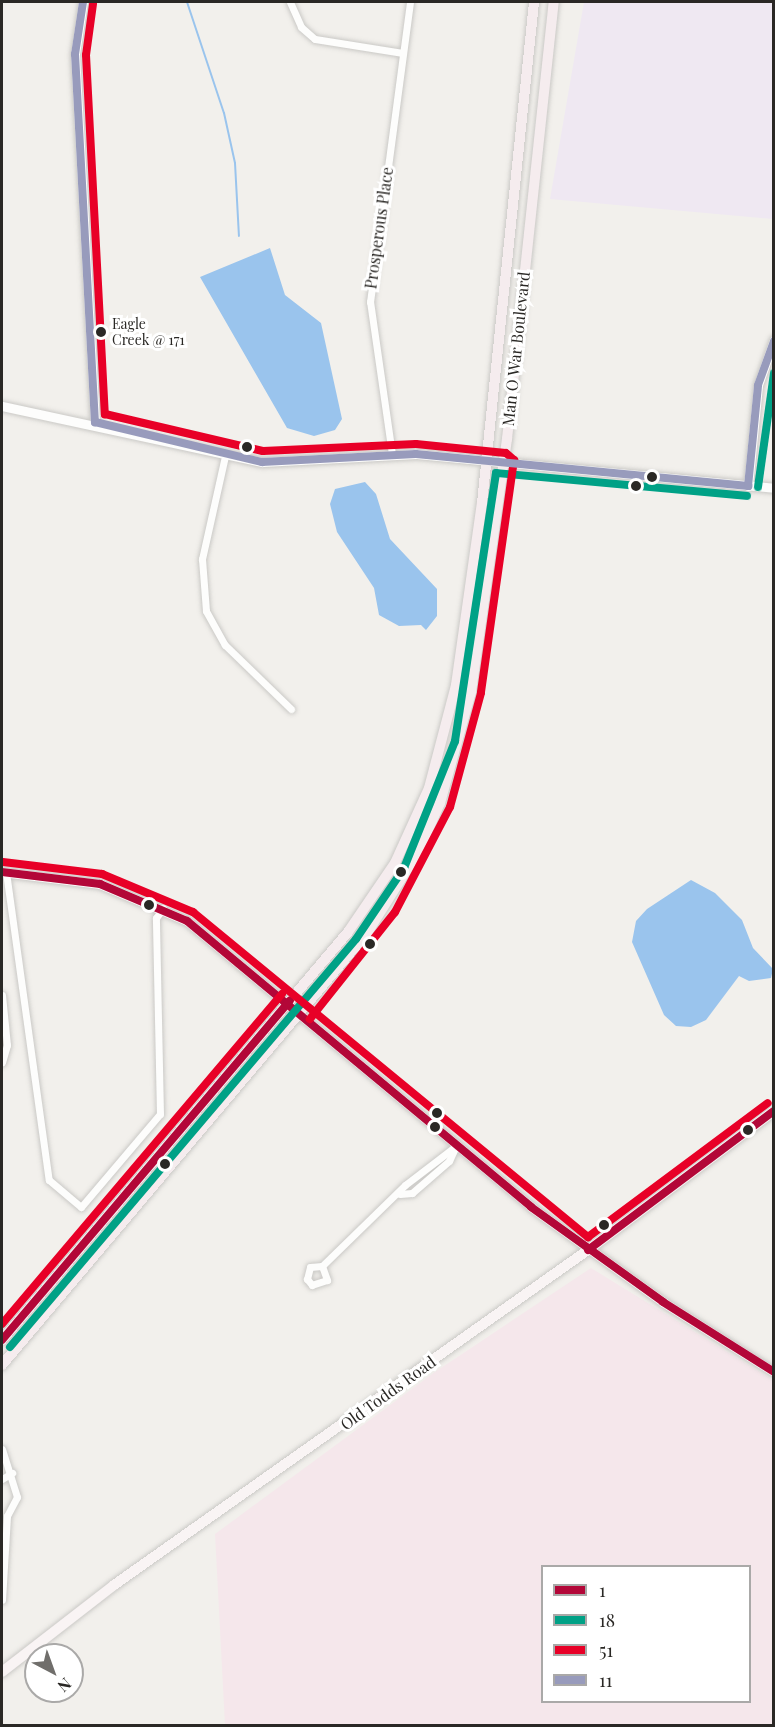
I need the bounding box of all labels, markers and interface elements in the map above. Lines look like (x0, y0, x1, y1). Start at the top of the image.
street label: Prosperous Place (361, 166, 397, 290)
street label: Man O War Boulevard (498, 270, 534, 428)
place label: Eagle Creek @ 171 (112, 316, 185, 348)
marker: Eagle Creek @ 171 (95, 326, 107, 338)
unlabelled marker (241, 441, 253, 453)
unlabelled marker (646, 471, 658, 483)
unlabelled marker (630, 480, 642, 492)
unlabelled marker (395, 866, 407, 878)
unlabelled marker (143, 899, 155, 911)
unlabelled marker (364, 938, 376, 950)
unlabelled marker (431, 1107, 443, 1119)
unlabelled marker (429, 1121, 441, 1133)
unlabelled marker (742, 1124, 754, 1136)
unlabelled marker (159, 1158, 171, 1170)
unlabelled marker (598, 1219, 610, 1231)
street label: Old Todds Road (336, 1352, 440, 1434)
legend (541, 1565, 751, 1703)
text: 1 (599, 1578, 606, 1602)
text: 18 (599, 1608, 615, 1632)
text: 51 (599, 1638, 613, 1662)
north arrow (24, 1643, 84, 1703)
text: 11 (599, 1668, 612, 1692)
text: N (54, 1674, 76, 1697)

